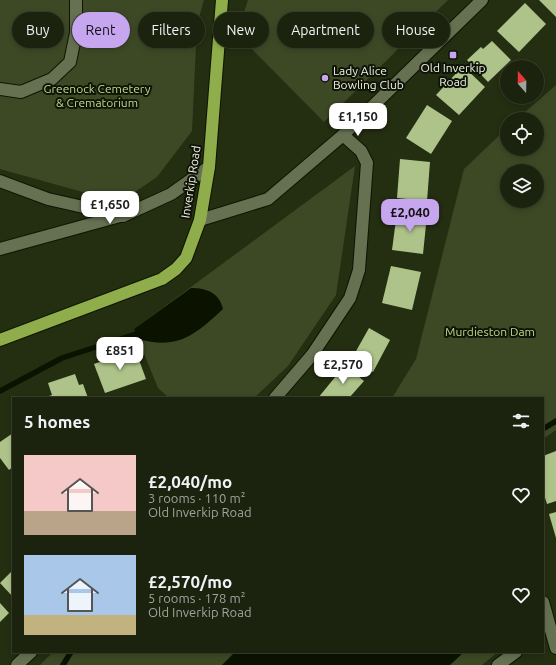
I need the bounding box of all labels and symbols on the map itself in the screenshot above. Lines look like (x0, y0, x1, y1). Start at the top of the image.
marker: Old Inverkip Road (448, 50, 458, 60)
north arrow (500, 60, 544, 104)
place label: Old Inverkip Road (420, 61, 486, 88)
place label: Lady Alice Bowling Club (333, 64, 404, 91)
marker: Lady Alice Bowling Club (320, 73, 330, 83)
park label: Greenock Cemetery & Crematorium (44, 82, 151, 109)
pin: £1,150 (325, 103, 391, 137)
street label: Inverkip Road (178, 145, 203, 219)
pin: £1,650 (77, 191, 143, 225)
pin: £2,040 (377, 199, 443, 233)
park label: Murdieston Dam (445, 325, 535, 338)
pin: £851 (96, 337, 144, 371)
pin: £2,570 (310, 351, 376, 385)

